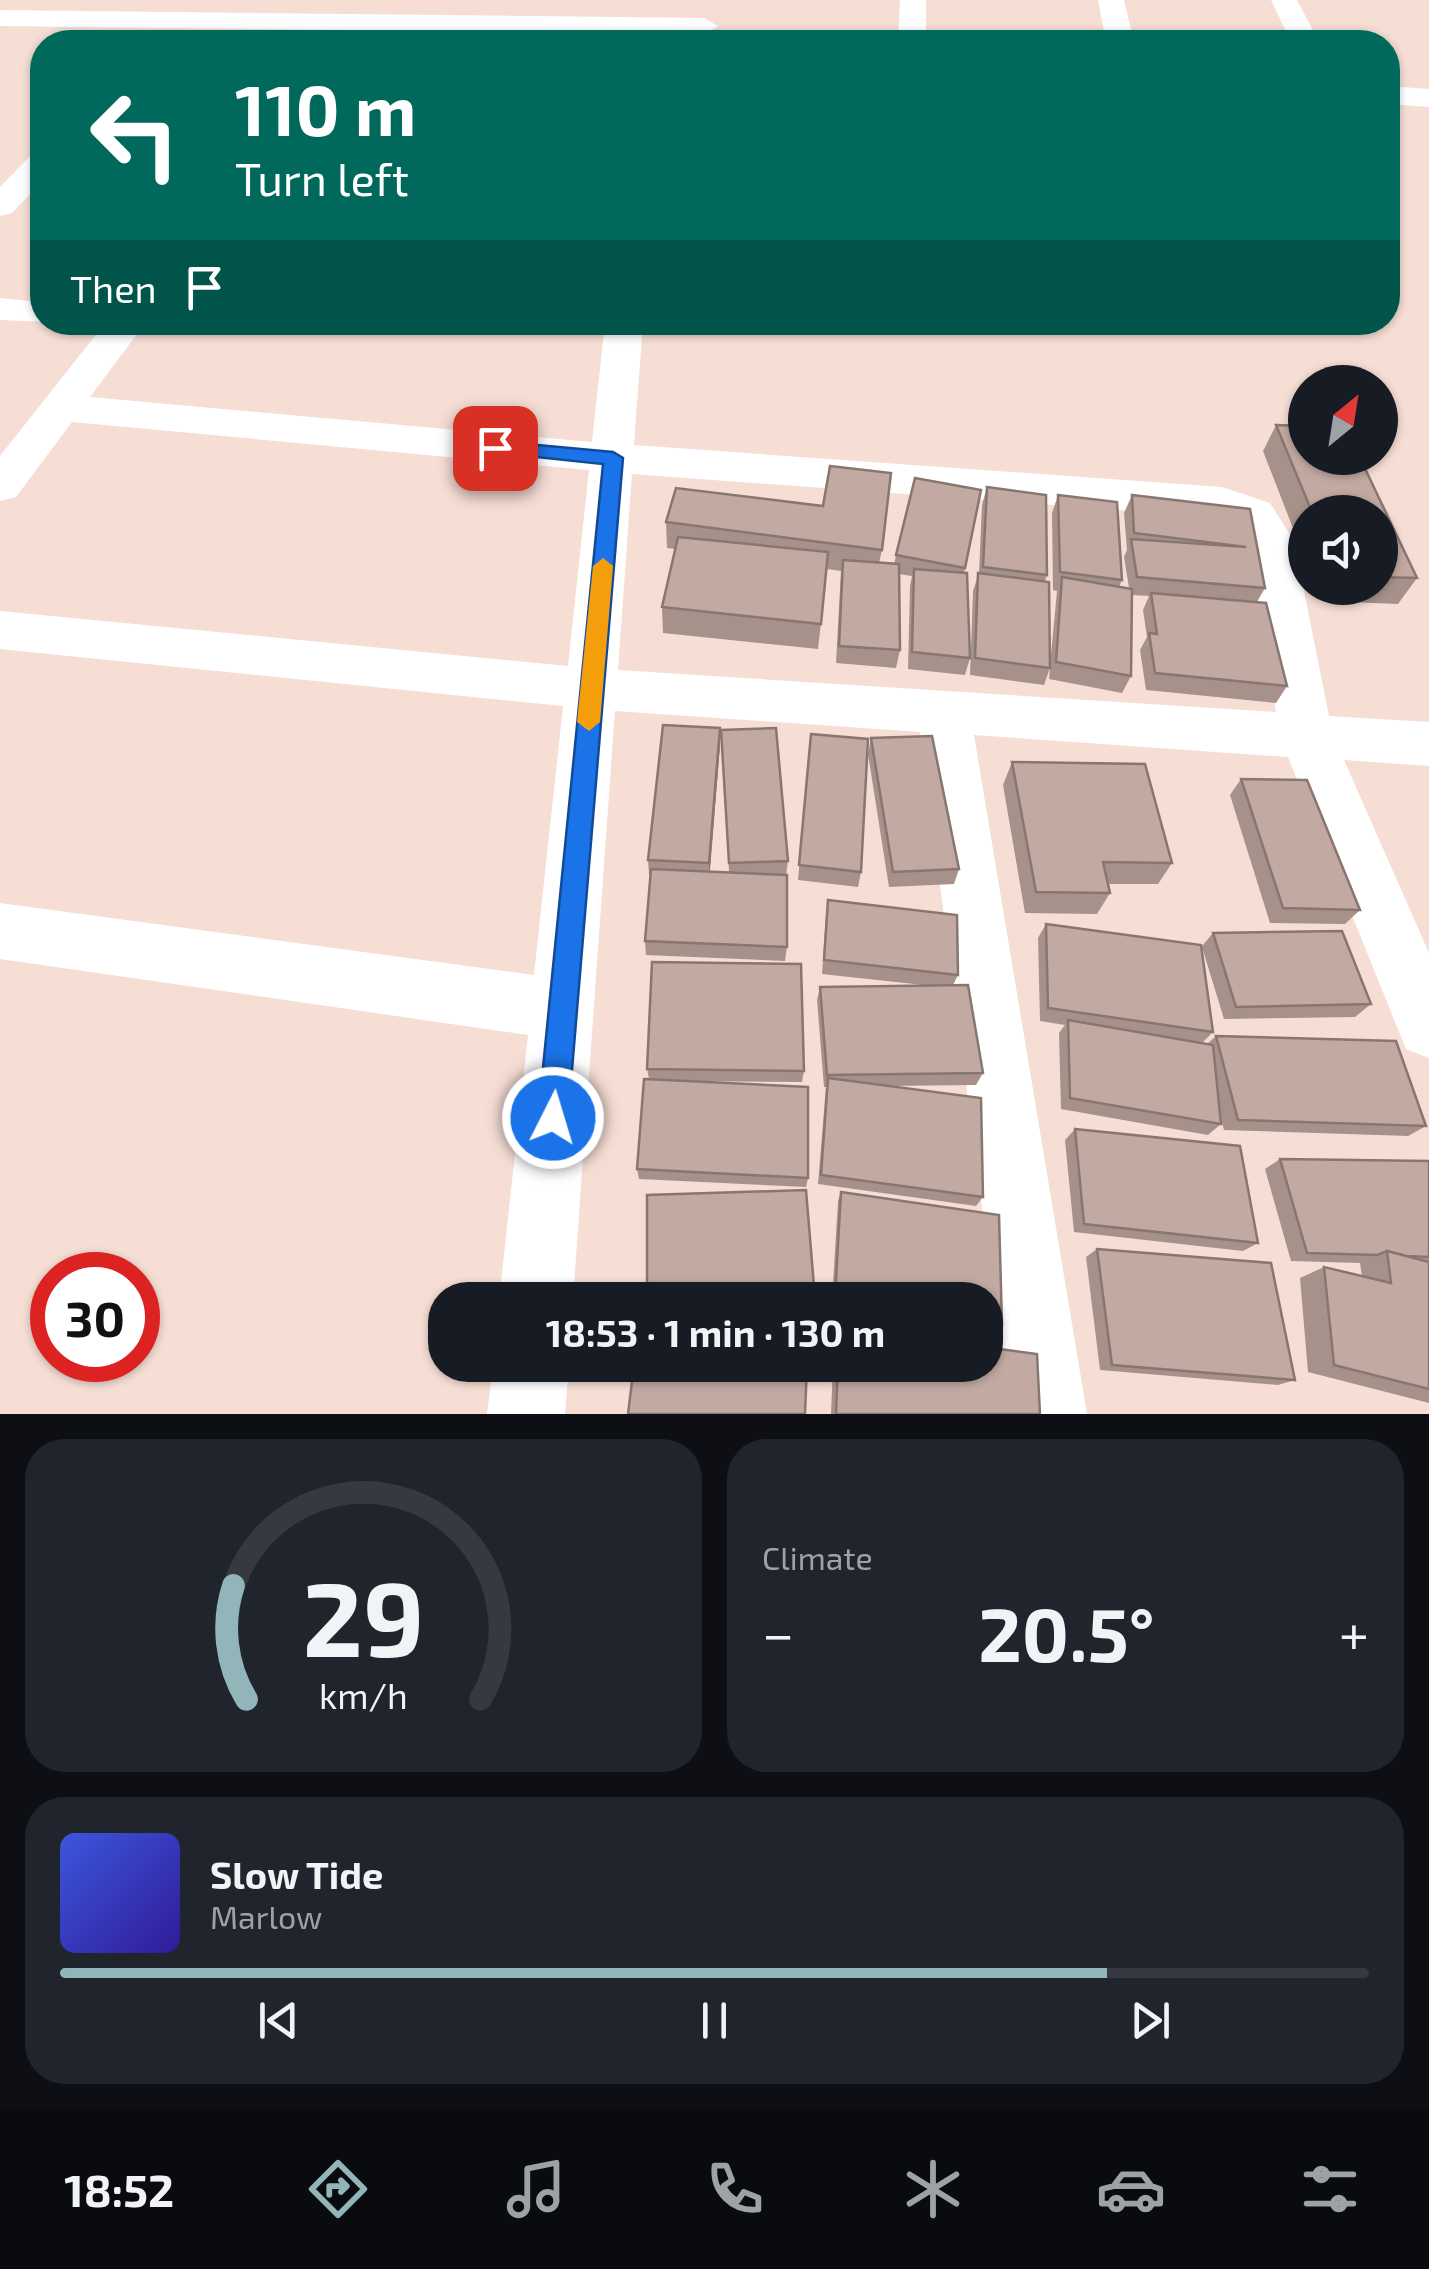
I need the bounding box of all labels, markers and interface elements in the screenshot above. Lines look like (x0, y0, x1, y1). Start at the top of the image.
text: 110 m (235, 66, 416, 150)
icon: left (70, 70, 200, 200)
text: Turn left (235, 151, 409, 205)
icon: arrive (177, 260, 232, 315)
text: Then (70, 265, 157, 311)
north arrow (1288, 365, 1398, 475)
map controls (1288, 365, 1398, 605)
pin (453, 406, 538, 491)
icon: arrive (468, 421, 523, 476)
button: sound (1288, 495, 1398, 605)
position arrow (501, 1066, 605, 1170)
speed limit sign: 30 (30, 1252, 160, 1382)
text: 18:53 · 1 min · 130 m (546, 1309, 885, 1355)
text: Climate (762, 1538, 873, 1576)
text: 29 (303, 1553, 424, 1678)
text: 20.5° (978, 1587, 1155, 1677)
text: − (762, 1599, 794, 1665)
text: + (1339, 1599, 1369, 1665)
text: km/h (319, 1673, 408, 1716)
text: Slow Tide (210, 1851, 383, 1897)
text: Marlow (210, 1897, 322, 1935)
icon: previous (251, 1993, 306, 2048)
icon: pause (687, 1993, 742, 2048)
icon: next (1123, 1993, 1178, 2048)
icon: directions (303, 2154, 373, 2224)
icon: music (501, 2154, 571, 2224)
icon: phone (700, 2154, 770, 2224)
icon: climate (898, 2154, 968, 2224)
icon: car (1096, 2154, 1166, 2224)
icon: filters (1295, 2154, 1365, 2224)
text: 18:52 (64, 2162, 174, 2216)

